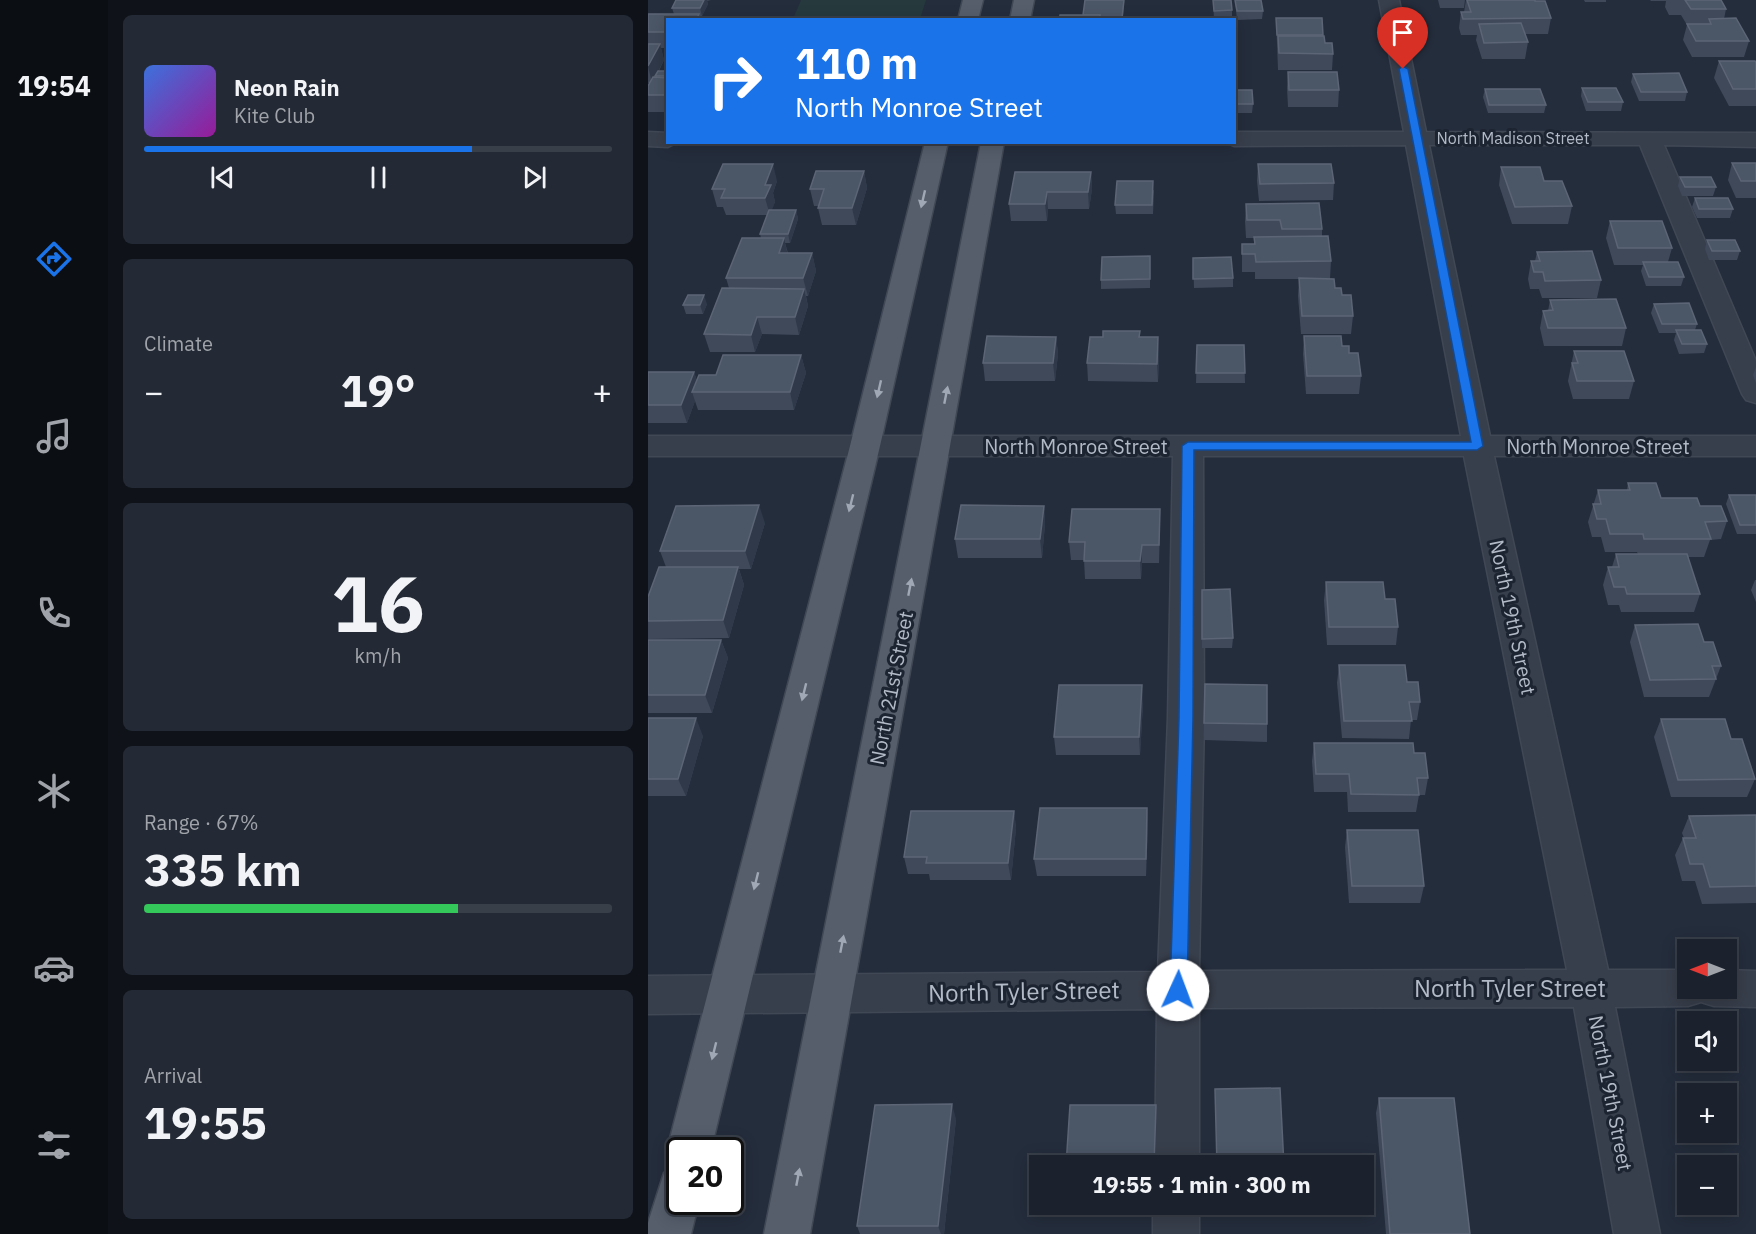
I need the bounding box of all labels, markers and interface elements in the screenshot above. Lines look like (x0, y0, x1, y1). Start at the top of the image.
pin (1377, 7, 1428, 69)
icon: arrive (1386, 16, 1419, 49)
text: 110 m (795, 36, 918, 91)
icon: right (696, 42, 774, 120)
text: 19:54 (17, 68, 91, 103)
text: Neon Rain (234, 73, 340, 102)
text: North Monroe Street (795, 89, 1043, 124)
text: Kite Club (234, 102, 315, 129)
street label: North Madison Street (1436, 128, 1590, 148)
icon: previous (206, 161, 239, 194)
icon: pause (362, 161, 395, 194)
icon: next (518, 161, 551, 194)
one-way arrow (918, 190, 928, 209)
icon: directions (33, 238, 75, 280)
text: Climate (144, 330, 213, 357)
text: 19° (340, 361, 416, 419)
text: − (144, 370, 164, 413)
text: + (592, 370, 612, 413)
one-way arrow (873, 380, 883, 398)
one-way arrow (942, 386, 951, 405)
icon: music (33, 415, 75, 457)
street label: North Monroe Street (984, 433, 1168, 460)
street label: North Monroe Street (1506, 433, 1690, 460)
one-way arrow (845, 494, 855, 512)
street label: North 19th Street (1483, 537, 1543, 697)
text: 16 (331, 552, 425, 653)
one-way arrow (906, 577, 915, 596)
icon: phone (33, 592, 75, 634)
street label: North 21st Street (863, 609, 919, 767)
text: km/h (354, 642, 402, 669)
one-way arrow (798, 683, 808, 701)
icon: climate (33, 770, 75, 812)
text: Range · 67% (144, 809, 259, 836)
text: 335 km (144, 840, 302, 898)
one-way arrow (751, 872, 761, 891)
one-way arrow (838, 934, 847, 953)
north arrow (1677, 939, 1737, 999)
map controls (1677, 939, 1737, 1215)
icon: car (33, 947, 75, 989)
position arrow (1146, 958, 1210, 1022)
street label: North Tyler Street (1414, 972, 1606, 1004)
street label: North Tyler Street (928, 973, 1120, 1009)
button: sound (1677, 1011, 1737, 1071)
street label: North 19th Street (1583, 1013, 1639, 1173)
one-way arrow (708, 1042, 718, 1060)
text: Arrival (144, 1062, 202, 1089)
button: + (1677, 1083, 1737, 1143)
text: 19:55 (144, 1093, 267, 1151)
icon: filters (33, 1124, 75, 1166)
speed limit sign: 20 (666, 1137, 744, 1215)
button: − (1677, 1155, 1737, 1215)
one-way arrow (794, 1167, 803, 1186)
text: 19:55 · 1 min · 300 m (1092, 1170, 1311, 1199)

